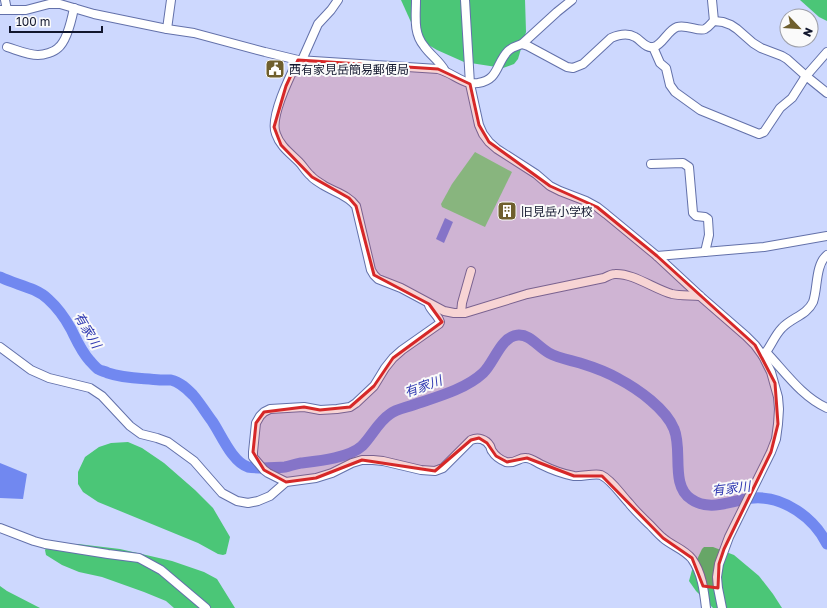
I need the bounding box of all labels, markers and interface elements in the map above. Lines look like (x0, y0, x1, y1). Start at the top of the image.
scale bar (10, 8, 102, 34)
north arrow (779, 8, 819, 48)
text: 100 m (16, 14, 50, 29)
text: N (801, 26, 816, 39)
public building icon: 西有家見岳簡易郵便局 (264, 58, 286, 80)
place label: 西有家見岳簡易郵便局 (289, 62, 409, 77)
building icon: 旧見岳小学校 (496, 200, 518, 222)
place label: 旧見岳小学校 (521, 204, 593, 219)
water label: 有家川 (71, 309, 106, 353)
water label: 有家川 (402, 371, 446, 400)
water label: 有家川 (711, 477, 753, 498)

